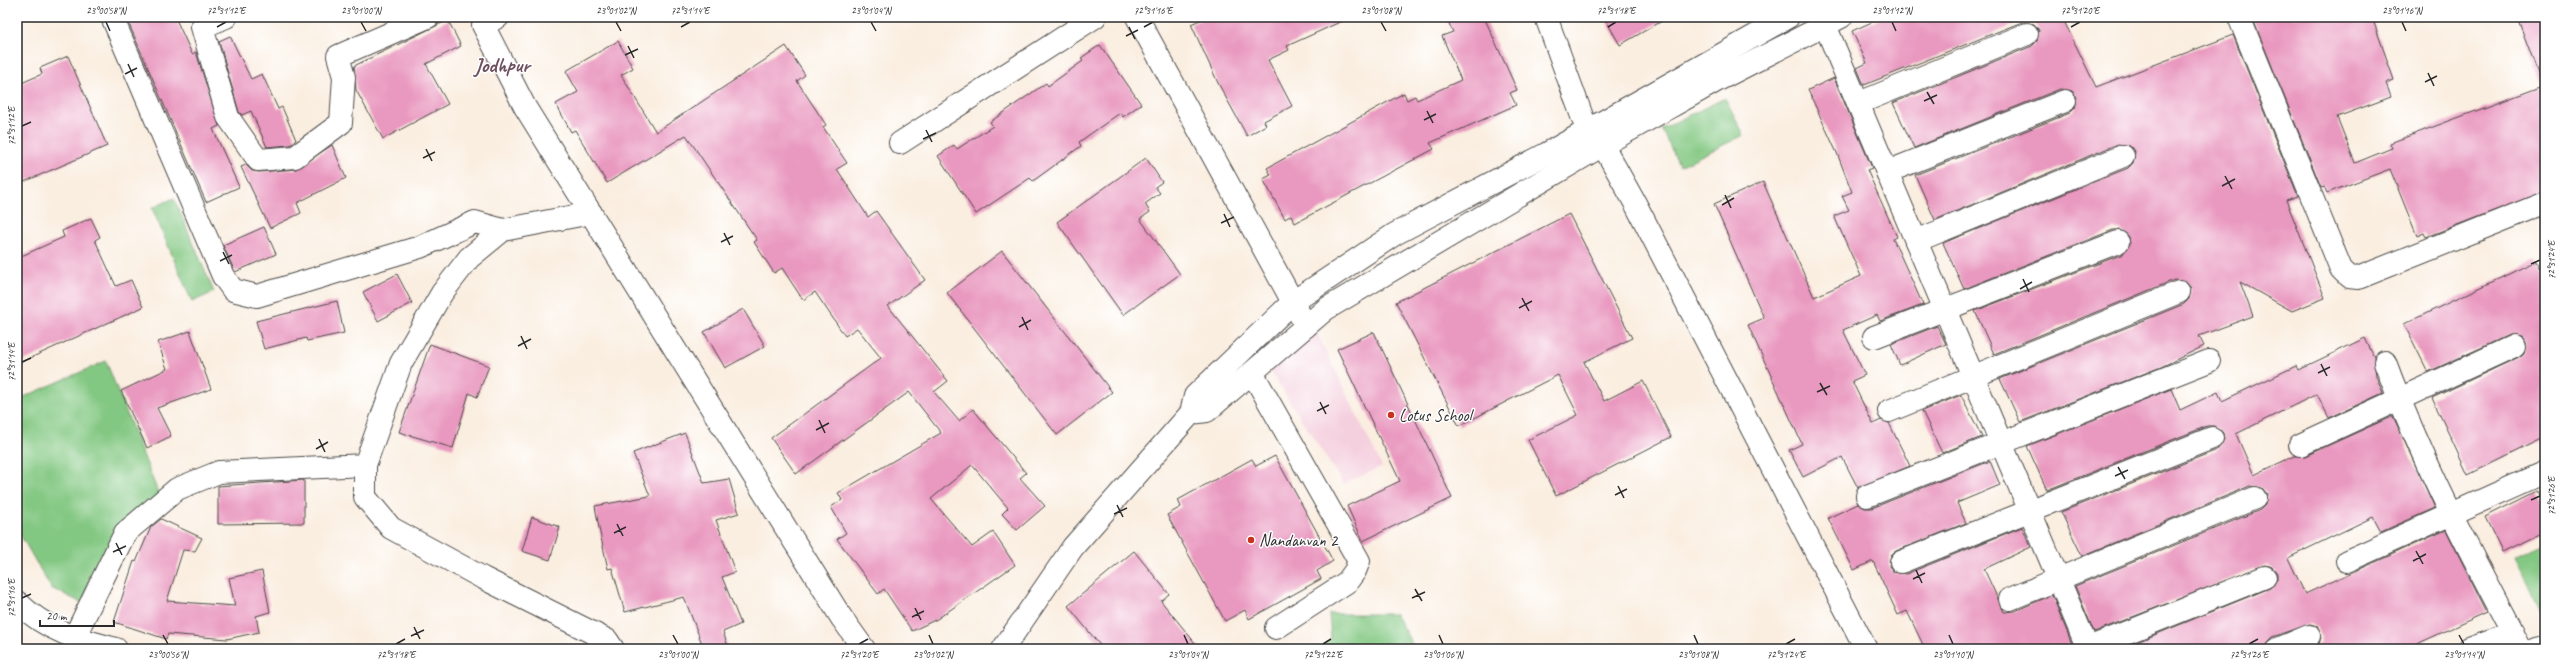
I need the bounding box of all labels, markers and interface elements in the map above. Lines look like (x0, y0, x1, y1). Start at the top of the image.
text: 23°00'58"N (86, 4, 128, 17)
text: 72°31'12"E (207, 4, 247, 17)
text: 23°01'00"N (341, 4, 383, 17)
text: 23°01'02"N (596, 4, 638, 17)
text: 72°31'14"E (671, 4, 711, 17)
text: 23°01'04"N (851, 4, 893, 17)
text: 72°31'16"E (1134, 4, 1174, 17)
text: 23°01'08"N (1361, 4, 1403, 17)
text: 72°31'18"E (1597, 4, 1637, 17)
text: 23°01'12"N (1872, 4, 1914, 17)
text: 72°31'20"E (2061, 4, 2101, 17)
text: 23°01'16"N (2382, 4, 2424, 17)
district label: Jodhpur (472, 52, 532, 78)
text: 72°31'12"E (5, 105, 18, 145)
text: 72°31'24"E (2545, 239, 2558, 279)
text: 72°31'14"E (5, 341, 18, 381)
place label: Lotus School (1399, 405, 1475, 426)
marker: Lotus School (1386, 410, 1396, 420)
text: 72°31'26"E (2545, 475, 2558, 515)
place label: Nandanvan 2 (1259, 530, 1339, 551)
marker: Nandanvan 2 (1246, 535, 1256, 545)
text: 72°31'16"E (5, 577, 18, 617)
scale bar (40, 602, 114, 628)
text: 20 m (46, 608, 68, 624)
text: 23°00'56"N (148, 648, 190, 661)
text: 72°31'18"E (377, 648, 417, 661)
text: 23°01'00"N (658, 648, 700, 661)
text: 72°31'20"E (840, 648, 880, 661)
text: 23°01'02"N (913, 648, 955, 661)
text: 23°01'04"N (1168, 648, 1210, 661)
text: 72°31'22"E (1304, 648, 1344, 661)
text: 23°01'06"N (1423, 648, 1465, 661)
text: 23°01'08"N (1678, 648, 1720, 661)
text: 72°31'24"E (1767, 648, 1807, 661)
text: 23°01'10"N (1933, 648, 1975, 661)
text: 72°31'26"E (2230, 648, 2270, 661)
text: 23°01'14"N (2444, 648, 2486, 661)

